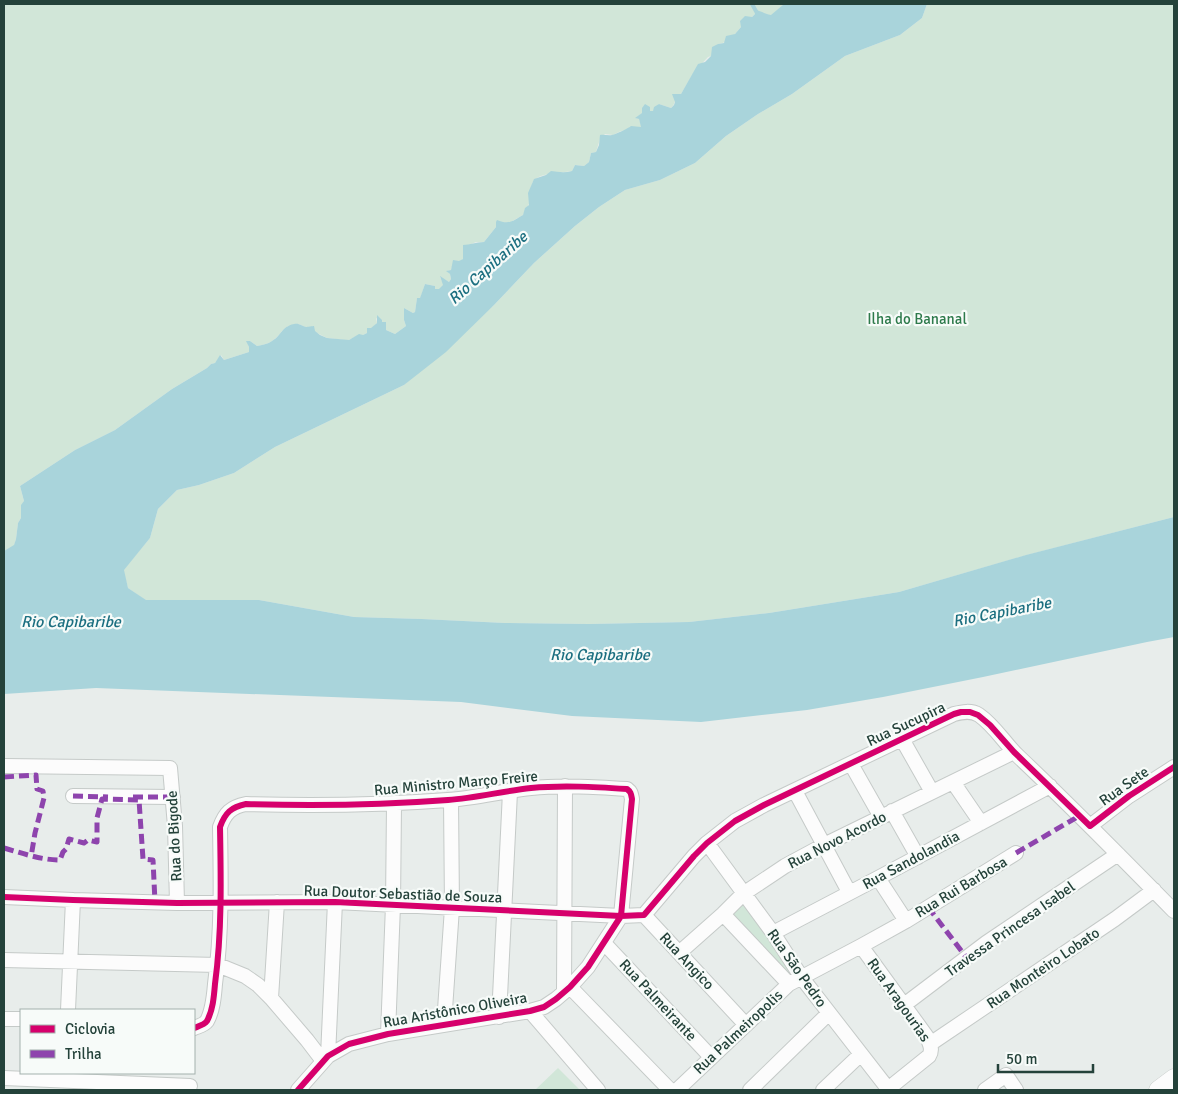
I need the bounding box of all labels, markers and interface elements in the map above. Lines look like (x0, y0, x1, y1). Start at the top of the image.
water label: Rio Capibaribe (444, 227, 532, 309)
park label: Ilha do Bananal (867, 310, 967, 328)
water label: Rio Capibaribe (951, 592, 1054, 631)
water label: Rio Capibaribe (21, 612, 122, 632)
water label: Rio Capibaribe (550, 645, 651, 665)
street label: Rua Sucupira (864, 698, 948, 750)
street label: Rua Sete (1096, 762, 1152, 810)
street label: Rua Ministro Março Freire (373, 767, 539, 799)
street label: Rua do Bigode (163, 790, 185, 882)
street label: Rua Novo Acordo (785, 807, 890, 873)
street label: Rua Sandolandia (859, 827, 963, 893)
street label: Rua Rui Barbosa (912, 852, 1010, 922)
street label: Travessa Princesa Isabel (942, 877, 1078, 981)
street label: Rua Doutor Sebastião de Souza (303, 882, 503, 906)
street label: Rua Monteiro Lobato (983, 923, 1103, 1012)
street label: Rua São Pedro (763, 925, 831, 1011)
street label: Rua Angico (656, 929, 718, 994)
street label: Rua Palmeirante (616, 955, 700, 1045)
street label: Rua Aragourias (864, 955, 935, 1046)
street label: Rua Palmeiropolis (690, 986, 787, 1078)
street label: Rua Aristônico Oliveira (382, 988, 528, 1032)
legend (20, 1009, 195, 1074)
text: Ciclovia (65, 1020, 115, 1038)
scale bar (998, 1042, 1093, 1074)
text: Trilha (65, 1045, 102, 1063)
text: 50 m (1006, 1050, 1037, 1068)

